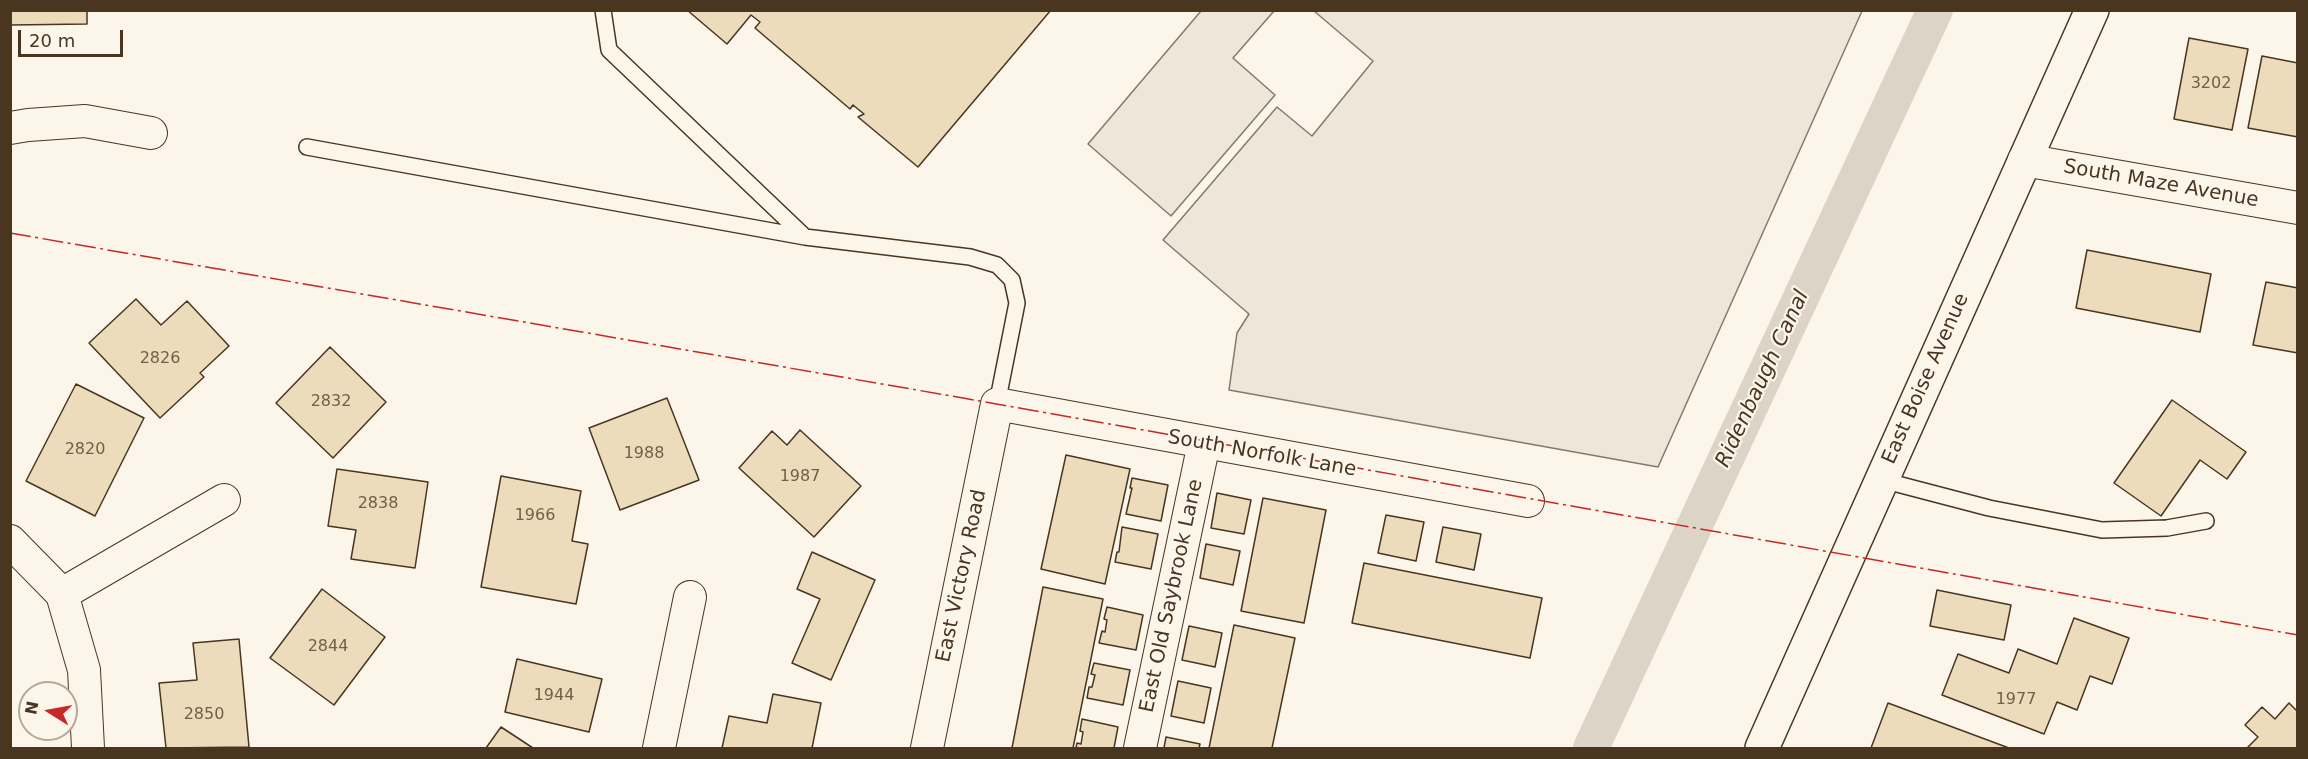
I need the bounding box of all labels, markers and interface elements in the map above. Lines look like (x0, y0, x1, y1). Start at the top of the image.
scale bar (21, 18, 126, 56)
text: 20 m (29, 30, 75, 51)
house number: 3202 (2191, 74, 2231, 94)
street label: South Maze Avenue (2062, 155, 2260, 213)
water label: Ridenbaugh Canal (1711, 287, 1815, 471)
street label: East Boise Avenue (1878, 290, 1974, 468)
house number: 2826 (140, 349, 180, 369)
house number: 2832 (311, 392, 351, 412)
street label: South Norfolk Lane (1166, 426, 1358, 482)
house number: 2820 (65, 440, 105, 460)
house number: 1988 (624, 444, 664, 464)
house number: 1987 (780, 467, 820, 487)
street label: East Old Saybrook Lane (1136, 477, 1208, 715)
street label: East Victory Road (932, 487, 992, 665)
house number: 2838 (358, 494, 398, 514)
house number: 1966 (515, 506, 555, 526)
house number: 2844 (308, 637, 348, 657)
north arrow (18, 681, 78, 741)
house number: 1944 (534, 686, 574, 706)
house number: 1977 (1996, 690, 2036, 710)
text: N (21, 699, 42, 716)
house number: 2850 (184, 705, 224, 725)

